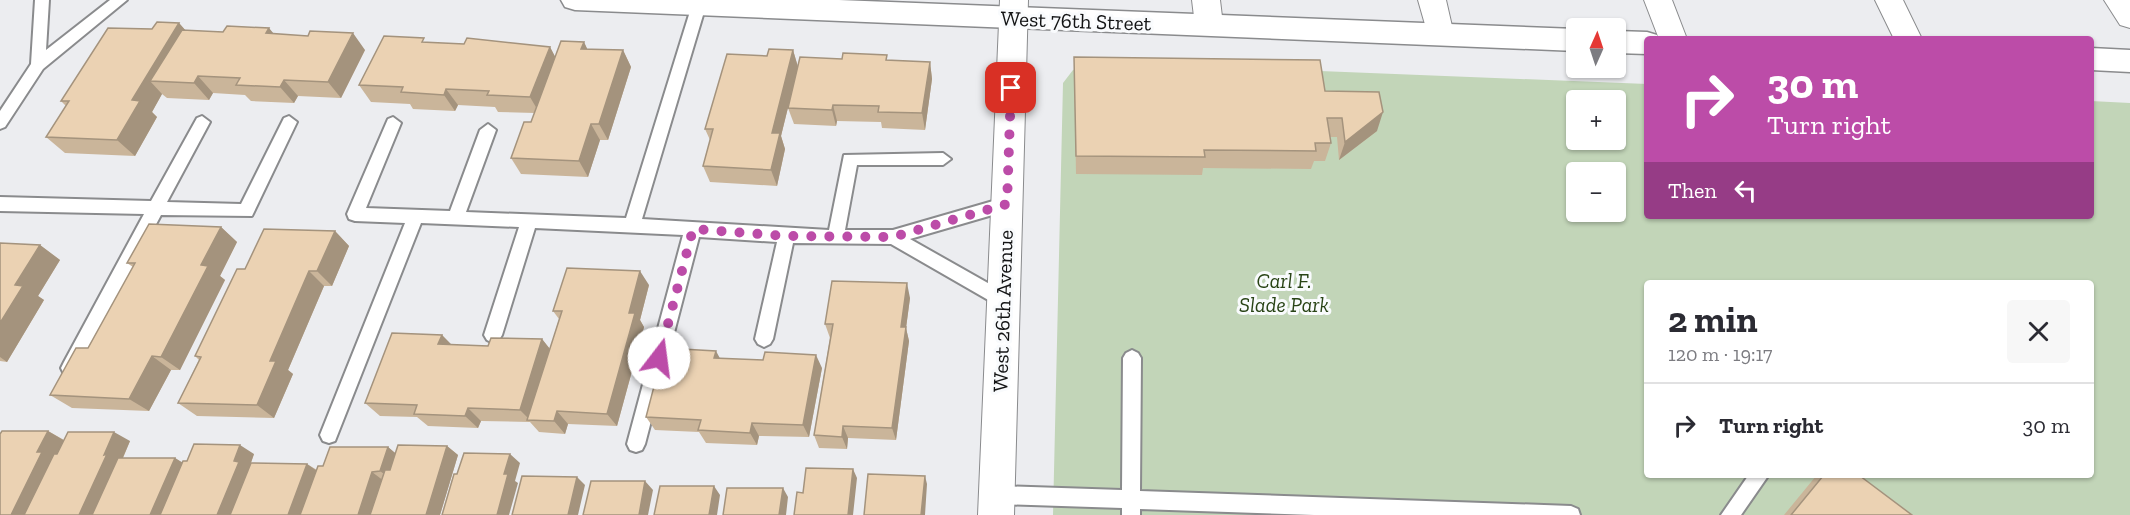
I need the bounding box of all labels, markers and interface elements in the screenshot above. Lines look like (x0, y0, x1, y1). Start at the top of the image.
street label: West 76th Street (1000, 5, 1152, 36)
north arrow (1566, 18, 1626, 78)
map controls (1566, 18, 1626, 222)
text: 30 m (1767, 58, 1858, 109)
icon: right (1668, 60, 1746, 138)
pin (985, 62, 1036, 113)
icon: arrive (994, 71, 1027, 104)
button: + (1566, 90, 1626, 150)
text: Turn right (1767, 109, 1891, 141)
button: − (1566, 162, 1626, 222)
icon: left (1729, 174, 1762, 207)
text: Then (1668, 177, 1717, 204)
street label: West 26th Avenue (987, 229, 1018, 392)
park label: Carl F. Slade Park (1239, 268, 1329, 317)
text: 2 min (1668, 298, 1758, 341)
button: close (2007, 300, 2070, 363)
position arrow (627, 326, 691, 390)
text: 120 m · 19:17 (1668, 342, 1772, 366)
icon: right (1668, 409, 1701, 442)
text: Turn right (1719, 412, 1823, 439)
text: 30 m (2023, 412, 2070, 439)

